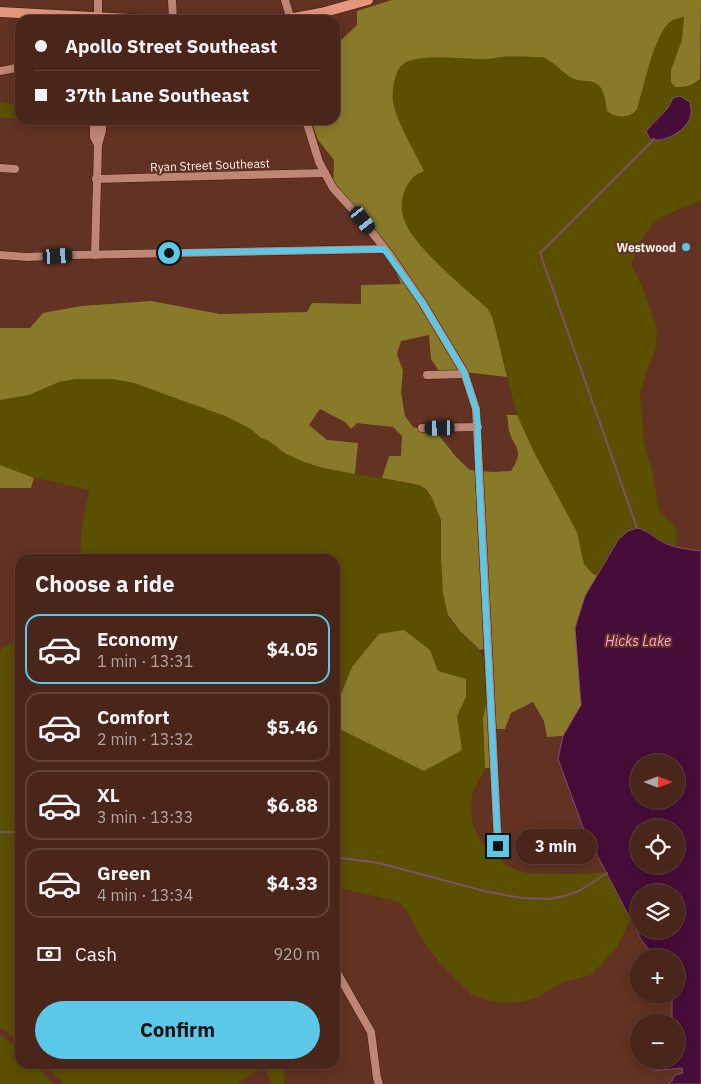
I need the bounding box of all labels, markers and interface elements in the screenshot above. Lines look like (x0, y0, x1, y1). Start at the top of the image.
text: Apollo Street Southeast (65, 34, 277, 58)
text: 37th Lane Southeast (65, 83, 249, 107)
street label: Ryan Street Southeast (150, 155, 270, 175)
car (347, 204, 378, 236)
place label: Westwood (617, 240, 676, 255)
marker: Westwood (680, 241, 692, 253)
route start (158, 242, 180, 264)
car (42, 248, 73, 264)
car (424, 420, 455, 436)
text: Choose a ride (35, 569, 175, 598)
icon: car (37, 627, 82, 672)
text: Economy (97, 627, 178, 651)
water label: Hicks Lake (605, 632, 671, 650)
text: $4.05 (266, 637, 318, 661)
text: 1 min · 13:31 (97, 651, 193, 671)
icon: car (37, 705, 82, 750)
text: Comfort (97, 705, 170, 729)
text: $5.46 (266, 715, 318, 739)
text: 2 min · 13:32 (97, 729, 193, 749)
north arrow (630, 754, 685, 809)
map controls (630, 754, 685, 1069)
icon: car (37, 783, 82, 828)
text: XL (97, 783, 120, 807)
text: $6.88 (266, 793, 318, 817)
text: 3 min · 13:33 (97, 807, 193, 827)
button: locate (630, 819, 685, 874)
callout: 3 min (516, 828, 598, 864)
route end (487, 835, 509, 857)
text: 3 min (535, 836, 577, 856)
icon: car (37, 861, 82, 906)
text: Green (97, 861, 151, 885)
text: $4.33 (266, 871, 318, 895)
button: layers (630, 884, 685, 939)
text: 4 min · 13:34 (97, 885, 193, 905)
icon: cash (35, 940, 63, 968)
text: Cash (75, 942, 117, 966)
text: 920 m (273, 944, 320, 964)
button: + (630, 949, 685, 1004)
button: Confirm (35, 1001, 320, 1059)
button: − (630, 1014, 685, 1069)

